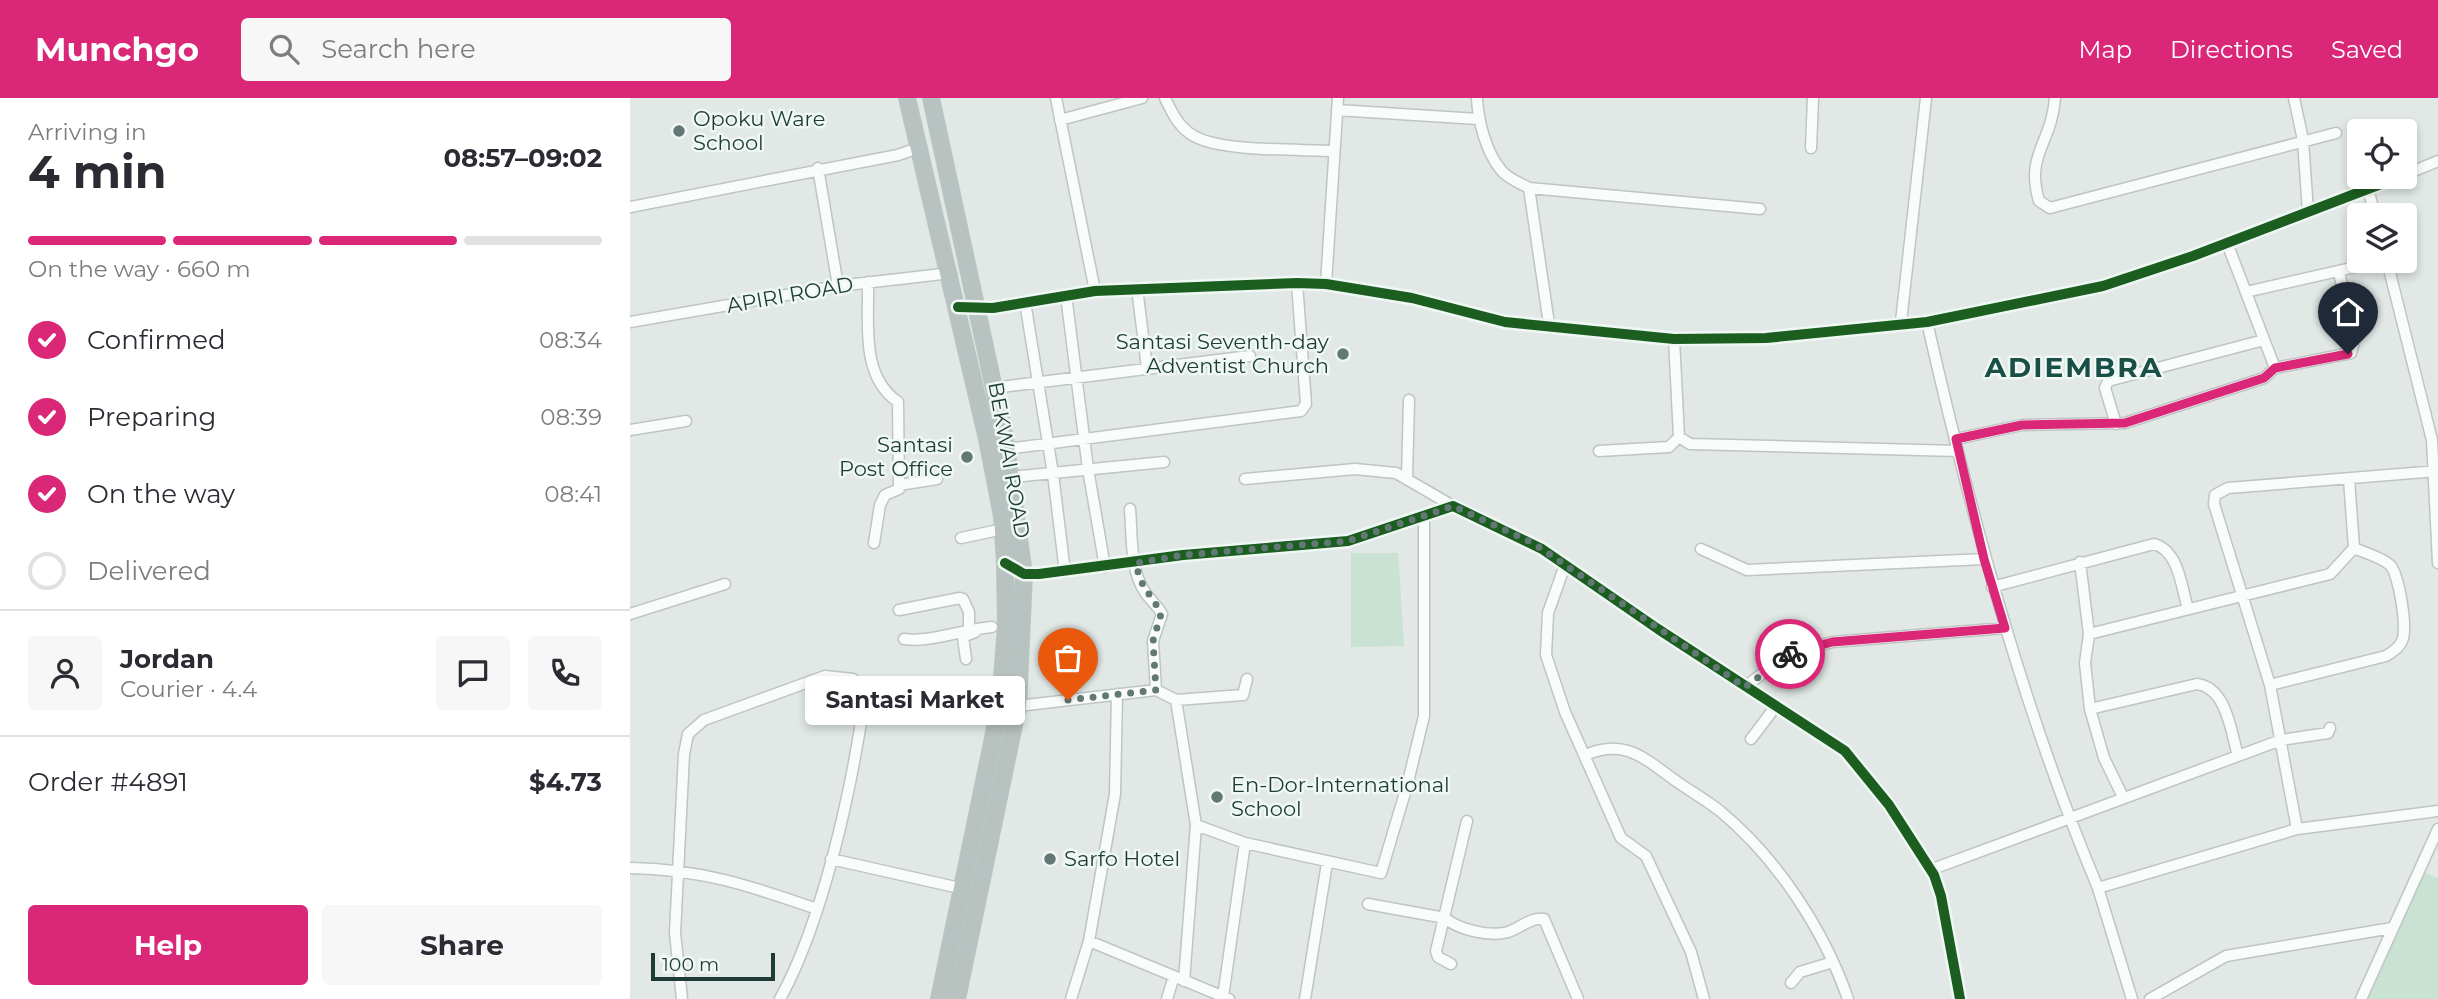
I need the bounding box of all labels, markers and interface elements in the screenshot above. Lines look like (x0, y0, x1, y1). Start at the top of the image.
search box (241, 18, 731, 81)
text: Munchgo (35, 29, 199, 69)
icon: search (265, 30, 303, 68)
text: Search here (321, 33, 476, 65)
text: Map (2079, 35, 2132, 64)
text: Directions (2170, 35, 2293, 64)
text: Saved (2331, 35, 2403, 64)
place label: Opoku Ware School (693, 106, 825, 155)
text: Arriving in (28, 118, 147, 146)
map controls (2347, 119, 2417, 273)
button: locate (2347, 119, 2417, 189)
marker: Opoku Ware School (671, 123, 687, 139)
text: 08:57–09:02 (443, 142, 602, 174)
text: 4 min (28, 143, 167, 200)
button: layers (2347, 203, 2417, 273)
text: On the way · 660 m (28, 255, 251, 283)
street label: APIRI ROAD (725, 271, 855, 318)
pin (2318, 282, 2378, 354)
icon: home (2329, 293, 2367, 331)
icon: check (28, 321, 66, 359)
text: Confirmed (87, 324, 226, 356)
text: 08:34 (539, 326, 602, 354)
place label: Santasi Seventh-day Adventist Church (1116, 329, 1330, 378)
marker: Santasi Seventh-day Adventist Church (1335, 346, 1351, 362)
district label: ADIEMBRA (1984, 350, 2163, 384)
street label: BEKWAI ROAD (983, 380, 1036, 540)
icon: check (28, 398, 66, 436)
text: Preparing (87, 401, 216, 433)
text: 08:39 (540, 403, 602, 431)
place label: Santasi Post Office (839, 432, 953, 481)
marker: Santasi Post Office (959, 449, 975, 465)
icon: check (28, 475, 66, 513)
text: On the way (87, 478, 235, 510)
text: 08:41 (544, 480, 602, 508)
text: Delivered (87, 555, 211, 587)
courier (1755, 619, 1825, 689)
pin (1038, 628, 1098, 700)
icon: bike (1771, 635, 1809, 673)
button: person (28, 636, 102, 710)
button: chat (436, 636, 510, 710)
button: phone (528, 636, 602, 710)
icon: bag (1049, 639, 1087, 677)
text: Jordan (120, 643, 214, 675)
text: Courier · 4.4 (120, 675, 257, 703)
callout: Santasi Market (806, 676, 1026, 724)
text: Santasi Market (825, 686, 1005, 714)
text: Order #4891 (28, 766, 188, 798)
text: $4.73 (529, 766, 602, 798)
place label: En-Dor-International School (1231, 772, 1450, 821)
marker: En-Dor-International School (1209, 789, 1225, 805)
place label: Sarfo Hotel (1064, 846, 1180, 871)
marker: Sarfo Hotel (1042, 851, 1058, 867)
button: Help (28, 905, 308, 985)
button: Share (322, 905, 602, 985)
scale bar (651, 950, 775, 982)
text: 100 m (662, 953, 719, 976)

